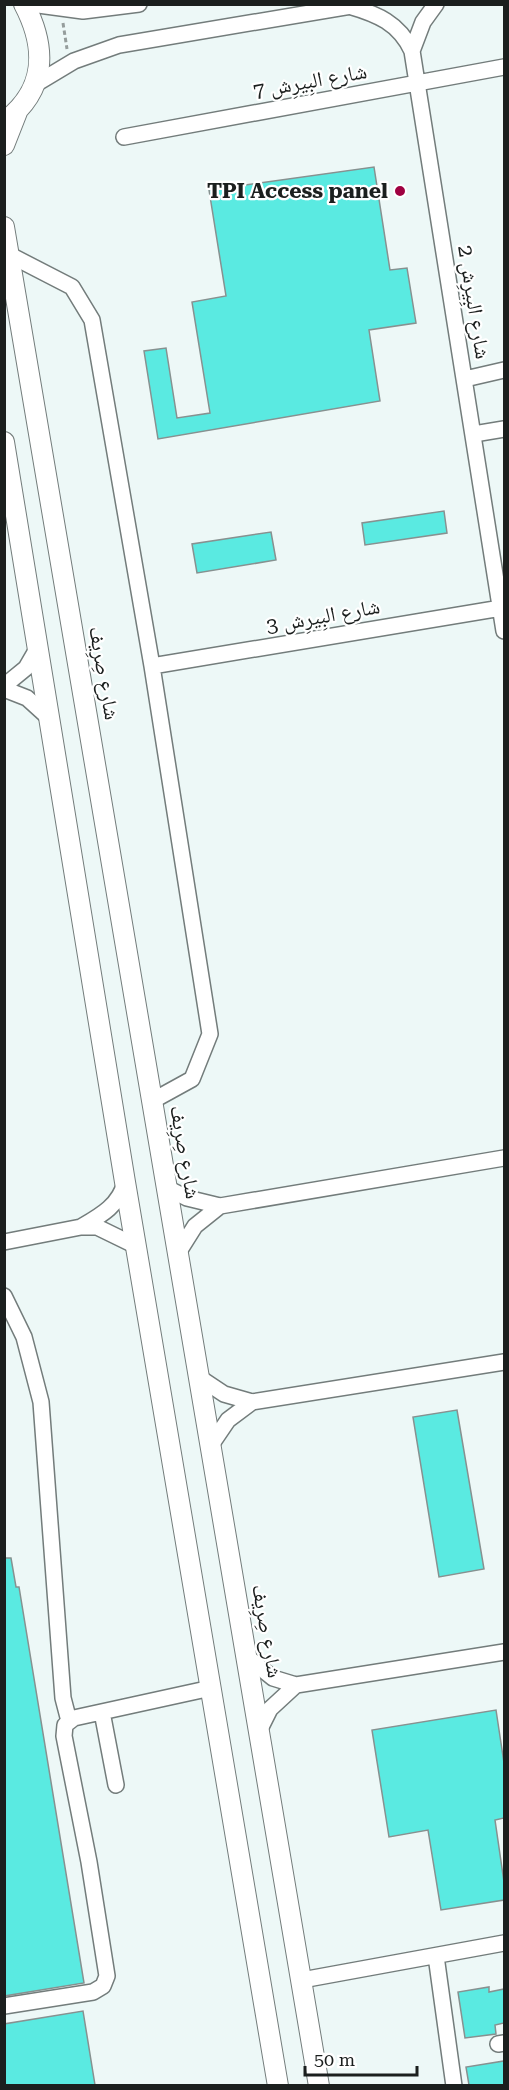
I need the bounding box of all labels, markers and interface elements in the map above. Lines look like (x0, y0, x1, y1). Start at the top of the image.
street label: شارع البِيرِش 7 (251, 59, 369, 106)
place label: TPI Access panel (207, 179, 388, 203)
marker: TPI Access panel (393, 184, 407, 198)
street label: شارع البِيرِش 2 (450, 243, 495, 361)
street label: شارع البِيرِش 3 (264, 594, 382, 641)
street label: شارع صِرِيف (80, 624, 124, 722)
street label: شارع صِرِيف (161, 1103, 205, 1201)
street label: شارع صِرِيف (243, 1582, 287, 1680)
scale bar (305, 2039, 418, 2077)
text: 50 m (314, 2049, 355, 2070)

